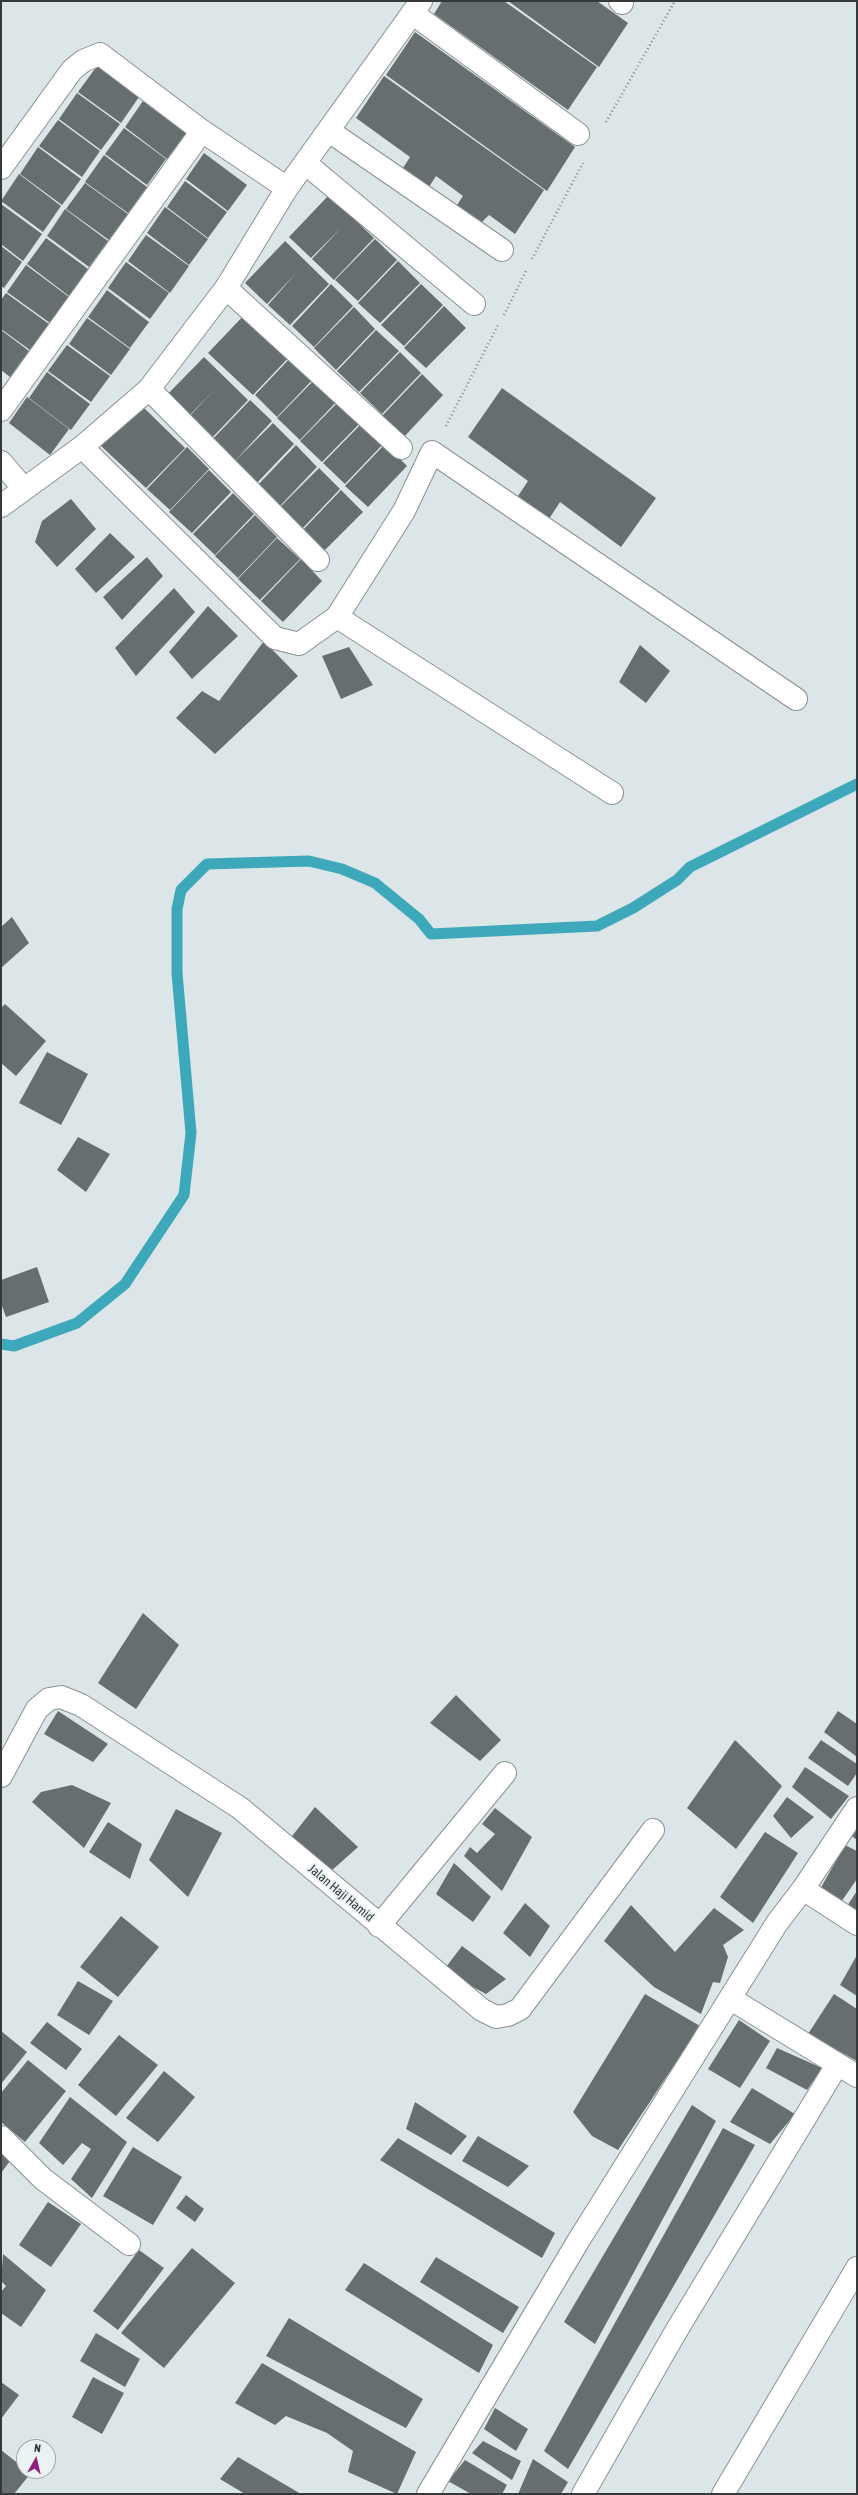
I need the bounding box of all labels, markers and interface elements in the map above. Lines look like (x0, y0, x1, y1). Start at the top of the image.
street label: Jalan Haji Hamid (305, 1861, 377, 1925)
north arrow (16, 2439, 56, 2479)
text: N (33, 2442, 42, 2455)

